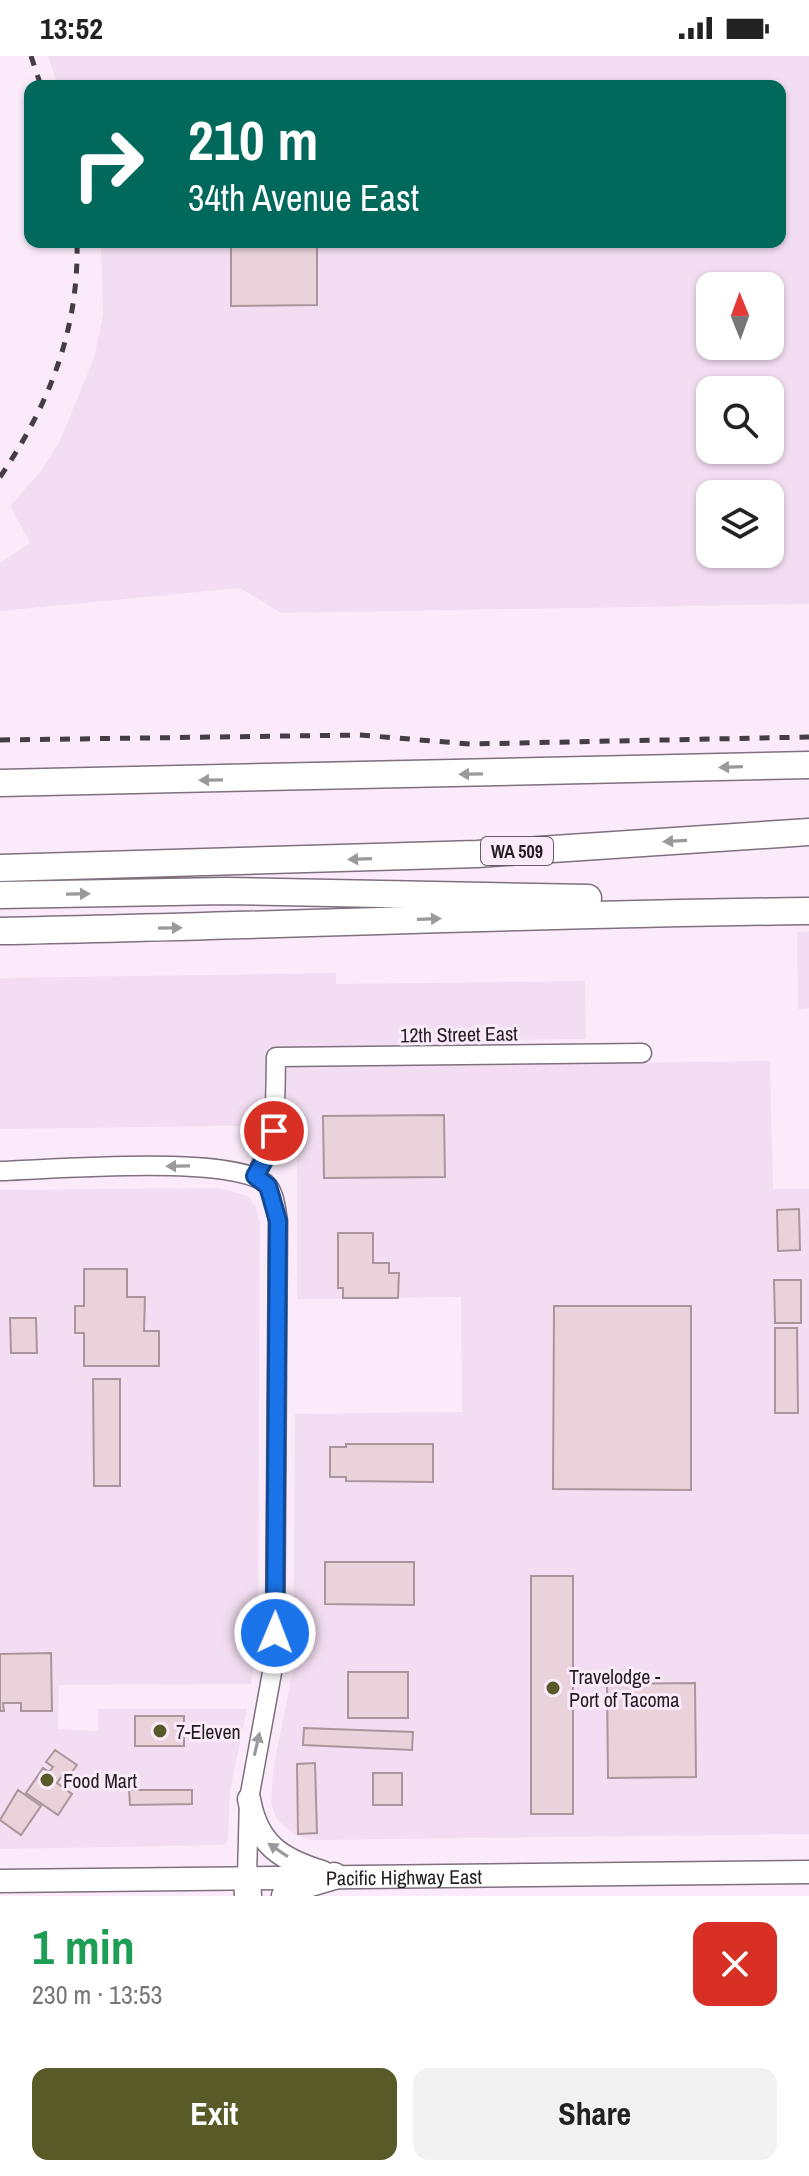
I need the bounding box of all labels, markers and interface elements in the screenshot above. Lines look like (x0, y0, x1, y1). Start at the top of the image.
text: 13:52 (40, 8, 103, 48)
text: 210 m (188, 102, 318, 177)
icon: right (56, 112, 160, 216)
text: 34th Avenue East (188, 174, 419, 222)
north arrow (696, 272, 784, 360)
map controls (696, 272, 784, 568)
button: search (696, 376, 784, 464)
button: layers (696, 480, 784, 568)
one-way arrow (718, 761, 743, 774)
one-way arrow (458, 768, 483, 780)
one-way arrow (198, 774, 223, 786)
one-way arrow (662, 835, 687, 848)
road number: WA 509 (481, 837, 553, 865)
one-way arrow (347, 852, 372, 865)
one-way arrow (66, 888, 91, 900)
one-way arrow (417, 913, 442, 926)
one-way arrow (158, 922, 183, 934)
street label: 12th Street East (400, 1019, 518, 1049)
pin (240, 1097, 308, 1165)
icon: arrive (252, 1109, 296, 1153)
one-way arrow (165, 1160, 190, 1173)
position arrow (233, 1591, 317, 1675)
place label: Travelodge - Port of Tacoma (569, 1663, 679, 1713)
marker: Travelodge - Port of Tacoma (544, 1679, 562, 1697)
place label: 7-Eleven (176, 1718, 241, 1745)
marker: 7-Eleven (151, 1722, 169, 1740)
one-way arrow (252, 1731, 264, 1756)
place label: Food Mart (63, 1767, 137, 1794)
marker: Food Mart (38, 1771, 56, 1789)
one-way arrow (268, 1843, 289, 1858)
street label: Pacific Highway East (326, 1862, 483, 1891)
text: 1 min (32, 1914, 135, 1979)
button: close (693, 1922, 777, 2006)
text: 230 m · 13:53 (32, 1977, 162, 2012)
button: Exit (32, 2068, 397, 2160)
button: Share (413, 2068, 777, 2160)

